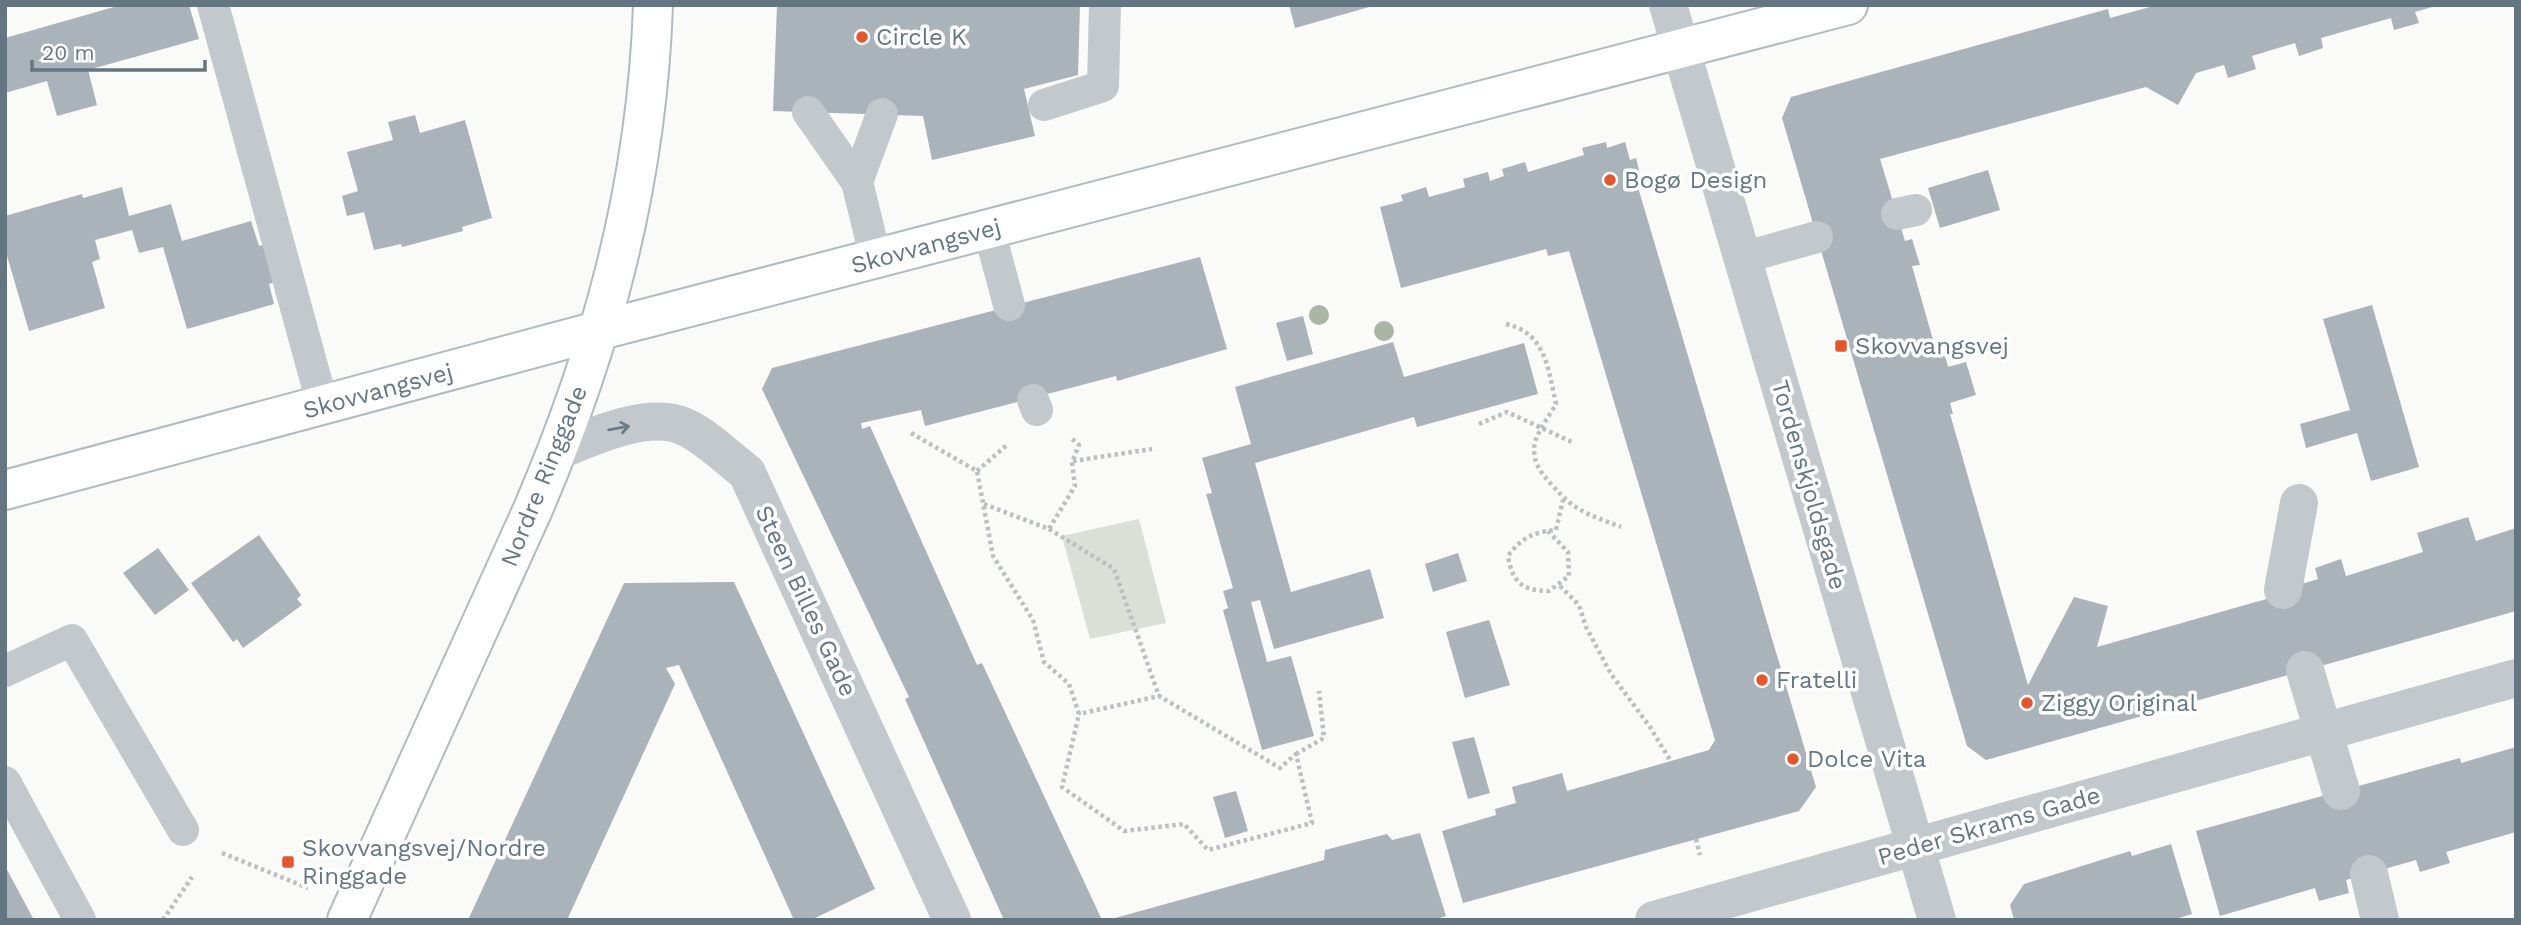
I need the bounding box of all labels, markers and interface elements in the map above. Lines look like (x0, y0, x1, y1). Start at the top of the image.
place label: Circle K (876, 23, 967, 51)
scale bar (32, 28, 205, 72)
marker: Circle K (854, 29, 870, 45)
text: 20 m (42, 40, 94, 65)
place label: Bogø Design (1624, 166, 1767, 194)
marker: Bogø Design (1602, 172, 1618, 188)
street label: Skovvangsvej (848, 213, 1004, 279)
place label: Skovvangsvej (1855, 332, 2009, 360)
marker: Skovvangsvej (1833, 338, 1849, 354)
street label: Skovvangsvej (300, 358, 456, 424)
street label: Tordenskjoldsgade (1766, 377, 1852, 593)
street label: Nordre Ringgade (495, 381, 593, 571)
one-way arrow (607, 421, 630, 434)
street label: Steen Billes Gade (749, 501, 863, 701)
place label: Fratelli (1776, 666, 1857, 694)
marker: Fratelli (1754, 672, 1770, 688)
place label: Ziggy Original (2041, 689, 2198, 717)
marker: Ziggy Original (2019, 695, 2035, 711)
place label: Dolce Vita (1807, 745, 1926, 773)
marker: Dolce Vita (1785, 751, 1801, 767)
street label: Peder Skrams Gade (1875, 781, 2103, 871)
place label: Skovvangsvej/Nordre Ringgade (302, 834, 546, 890)
marker: Skovvangsvej/Nordre Ringgade (280, 854, 296, 870)

